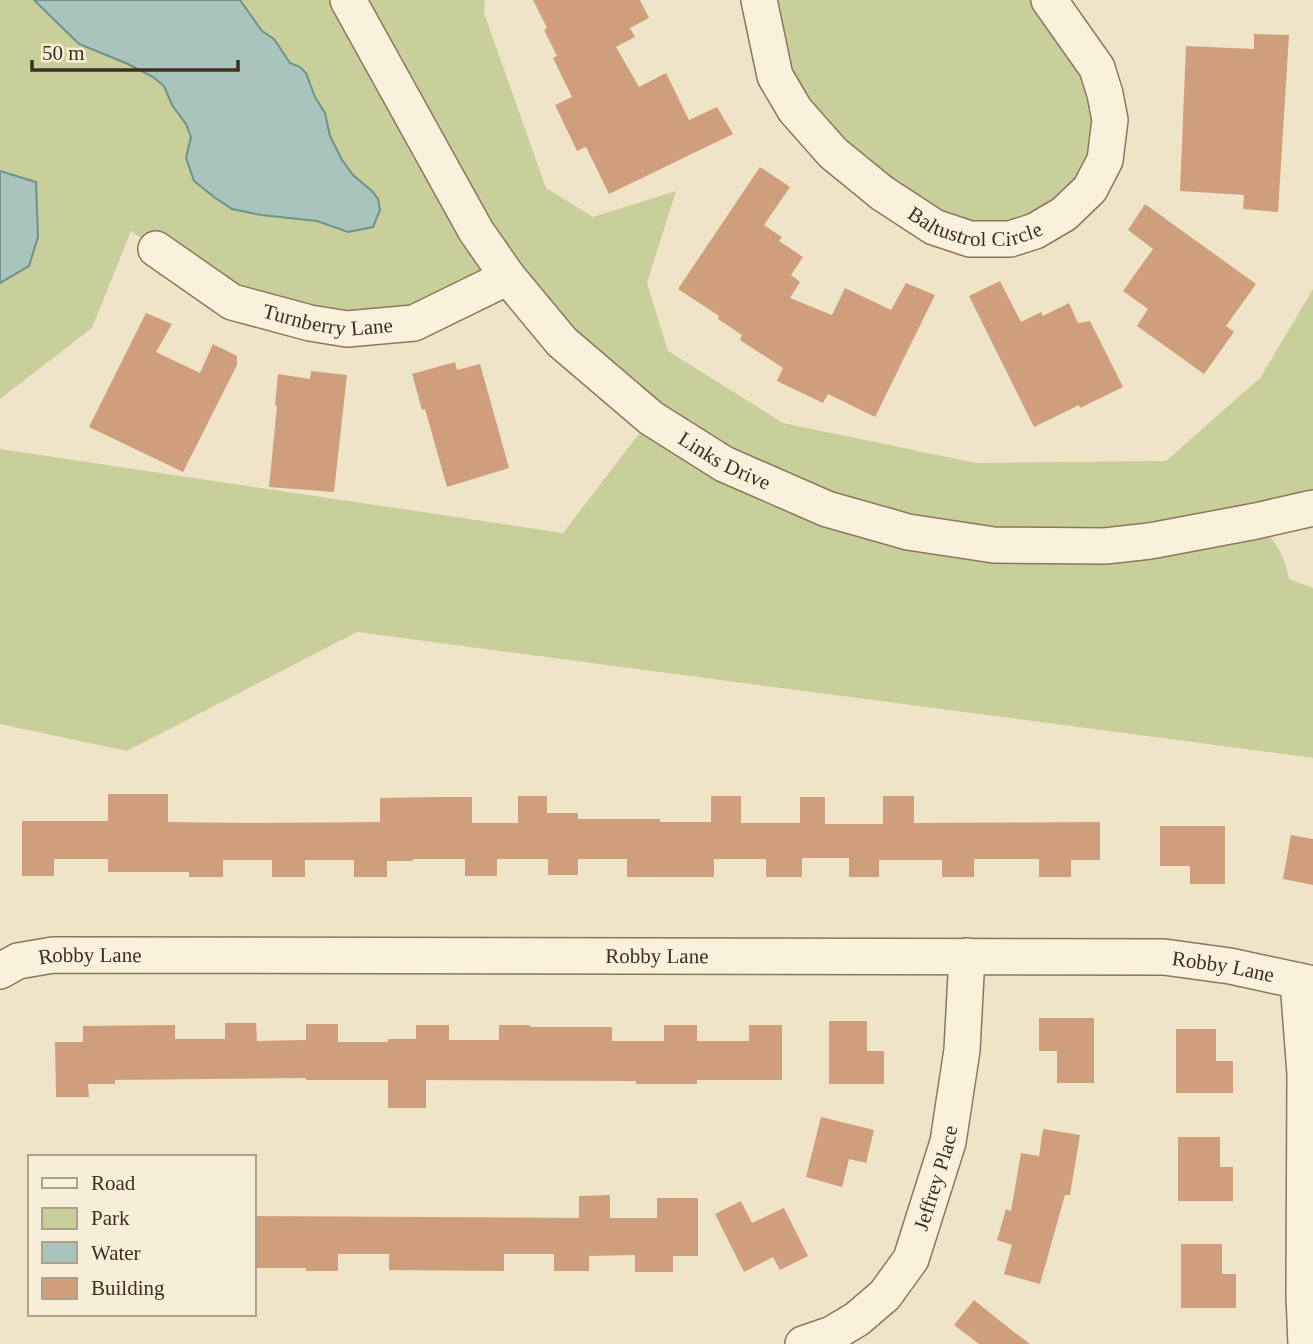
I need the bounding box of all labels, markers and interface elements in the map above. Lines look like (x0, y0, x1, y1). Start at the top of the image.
scale bar (32, 28, 238, 72)
text: 50 m (42, 41, 85, 65)
street label: Baltustrol Circle (903, 201, 1047, 251)
street label: Turnberry Lane (260, 299, 394, 341)
street label: Links Drive (674, 426, 774, 495)
street label: Robby Lane (36, 943, 142, 969)
street label: Robby Lane (605, 944, 709, 968)
street label: Robby Lane (1171, 946, 1276, 987)
street label: Jeffrey Place (909, 1124, 962, 1234)
legend (28, 1155, 256, 1316)
text: Road (91, 1171, 136, 1195)
text: Park (91, 1206, 130, 1230)
text: Water (91, 1241, 141, 1265)
text: Building (91, 1276, 165, 1300)

